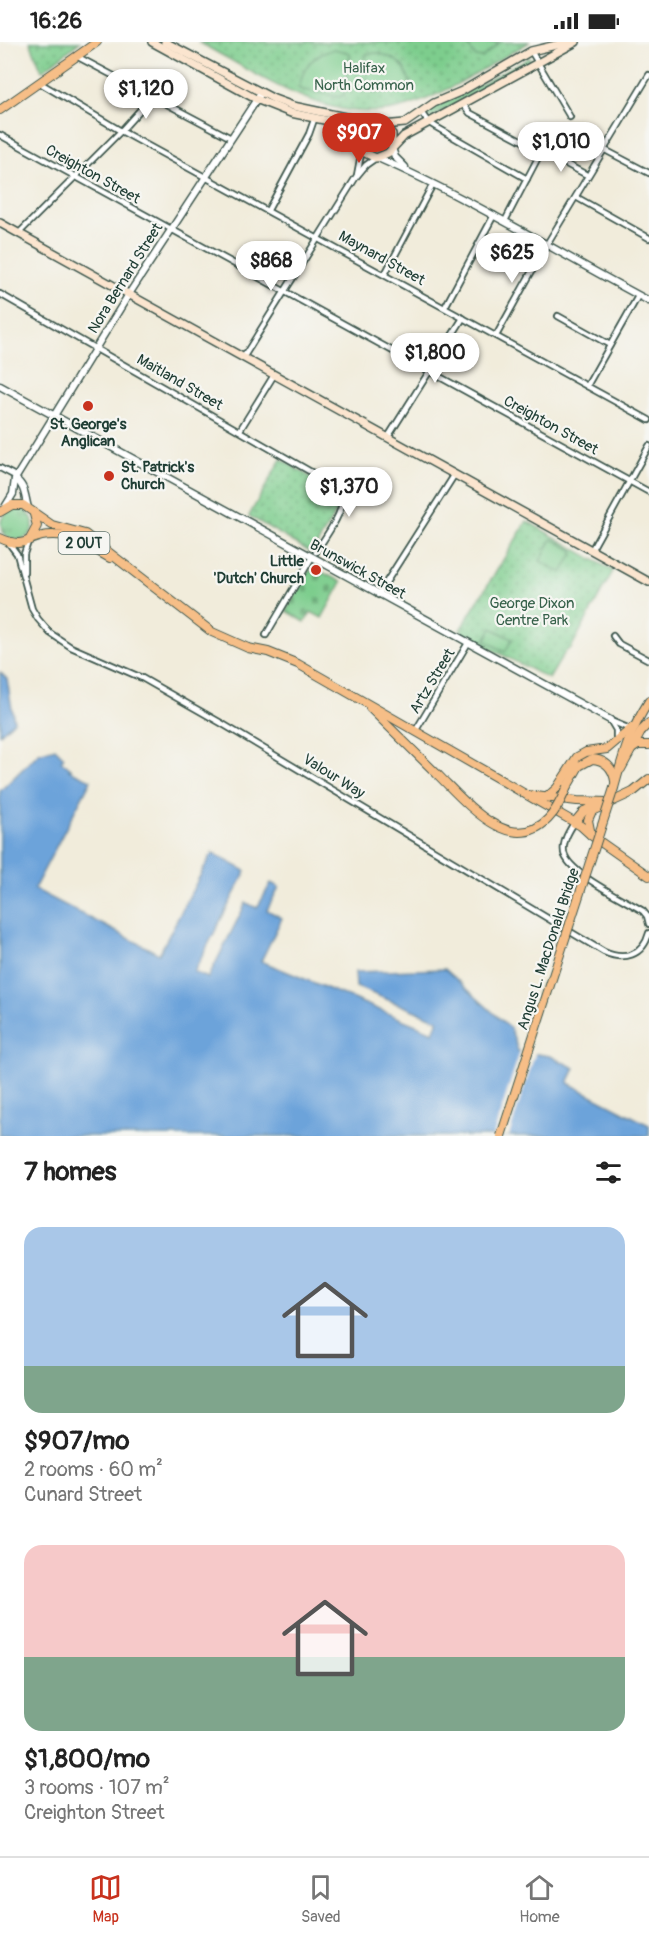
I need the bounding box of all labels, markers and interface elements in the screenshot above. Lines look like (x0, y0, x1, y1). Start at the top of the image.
text: 16:26 (30, 7, 82, 35)
park label: Halifax North Common (314, 59, 414, 95)
pin: $1,120 (97, 69, 195, 120)
text: $1,120 (118, 76, 174, 101)
pin: $907 (323, 113, 395, 164)
text: $907 (336, 120, 382, 145)
pin: $1,010 (512, 122, 610, 173)
text: $1,010 (532, 129, 590, 154)
street label: Creighton Street (42, 141, 144, 209)
street label: Nora Bernard Street (84, 219, 168, 337)
street label: Maynard Street (335, 227, 429, 290)
pin: $625 (476, 233, 548, 284)
text: $625 (490, 240, 534, 265)
pin: $868 (235, 241, 307, 292)
text: $868 (250, 248, 292, 273)
pin: $1,800 (386, 333, 484, 384)
text: $1,800 (404, 340, 466, 365)
street label: Maitland Street (133, 350, 227, 415)
street label: Creighton Street (500, 392, 602, 460)
marker: St. George's Anglican (81, 399, 95, 413)
place label: St. George's Anglican (50, 415, 127, 451)
place label: St. Patrick's Church (121, 458, 194, 494)
pin: $1,370 (300, 467, 398, 518)
marker: St. Patrick's Church (102, 469, 116, 483)
text: $1,370 (319, 474, 379, 499)
road number: 2 OUT (58, 532, 110, 554)
street label: Brunswick Street (306, 535, 410, 604)
place label: Little 'Dutch' Church (214, 552, 305, 588)
marker: Little 'Dutch' Church (309, 563, 323, 577)
park label: George Dixon Centre Park (490, 594, 574, 630)
street label: Artz Street (406, 644, 460, 717)
street label: Valour Way (299, 750, 369, 803)
street label: Angus L. MacDonald Bridge (513, 865, 584, 1033)
text: 7 homes (24, 1156, 116, 1188)
icon: filters (592, 1156, 625, 1189)
icon: home (271, 1266, 379, 1374)
text: $907/mo (24, 1425, 129, 1457)
text: 2 rooms · 60 m² (24, 1457, 163, 1482)
text: Cunard Street (24, 1482, 142, 1507)
icon: home (271, 1584, 379, 1692)
text: $1,800/mo (24, 1743, 150, 1775)
text: 3 rooms · 107 m² (24, 1775, 170, 1800)
text: Creighton Street (24, 1800, 165, 1825)
tab: Map (89, 1871, 122, 1927)
tab: Saved (301, 1871, 341, 1927)
tab: Home (519, 1871, 560, 1927)

